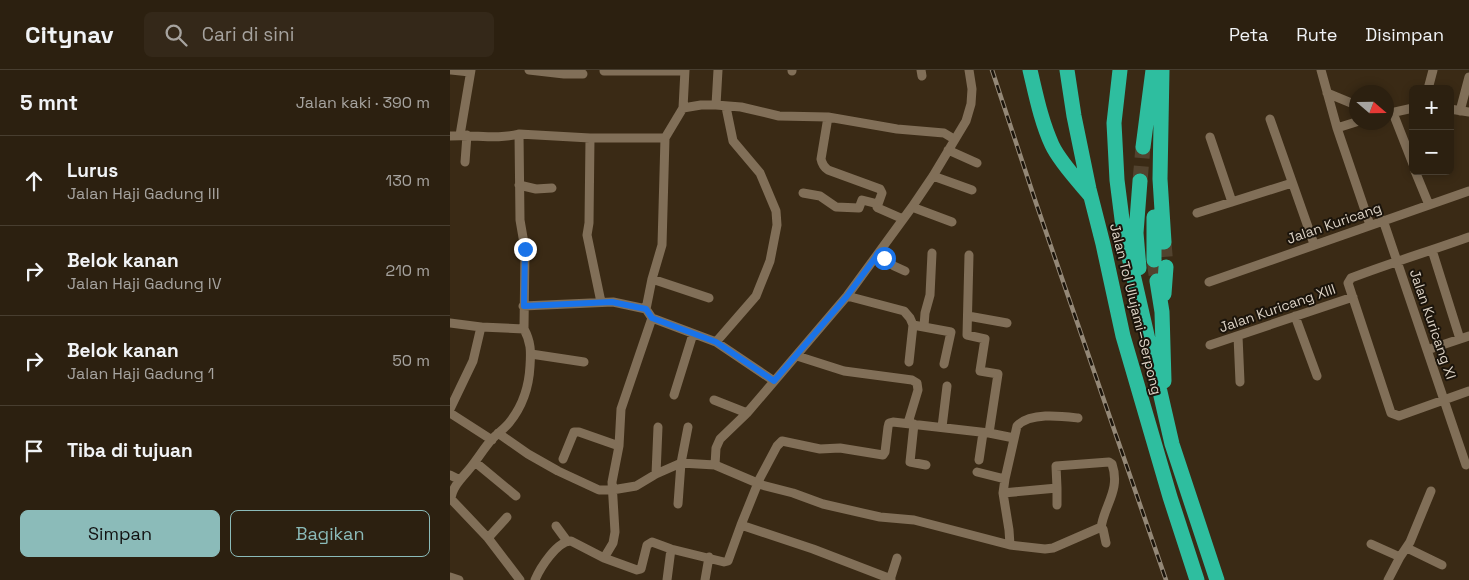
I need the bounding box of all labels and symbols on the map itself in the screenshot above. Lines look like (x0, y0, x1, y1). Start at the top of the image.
north arrow (1349, 85, 1394, 130)
street label: Jalan Kuricang (1284, 198, 1384, 248)
street label: Jalan Tol Ulujami–Serpong (1106, 221, 1166, 397)
route end (514, 238, 537, 261)
route start (873, 247, 896, 270)
street label: Jalan Kuricang XI (1406, 267, 1460, 381)
street label: Jalan Kuricang XIII (1216, 280, 1338, 336)

